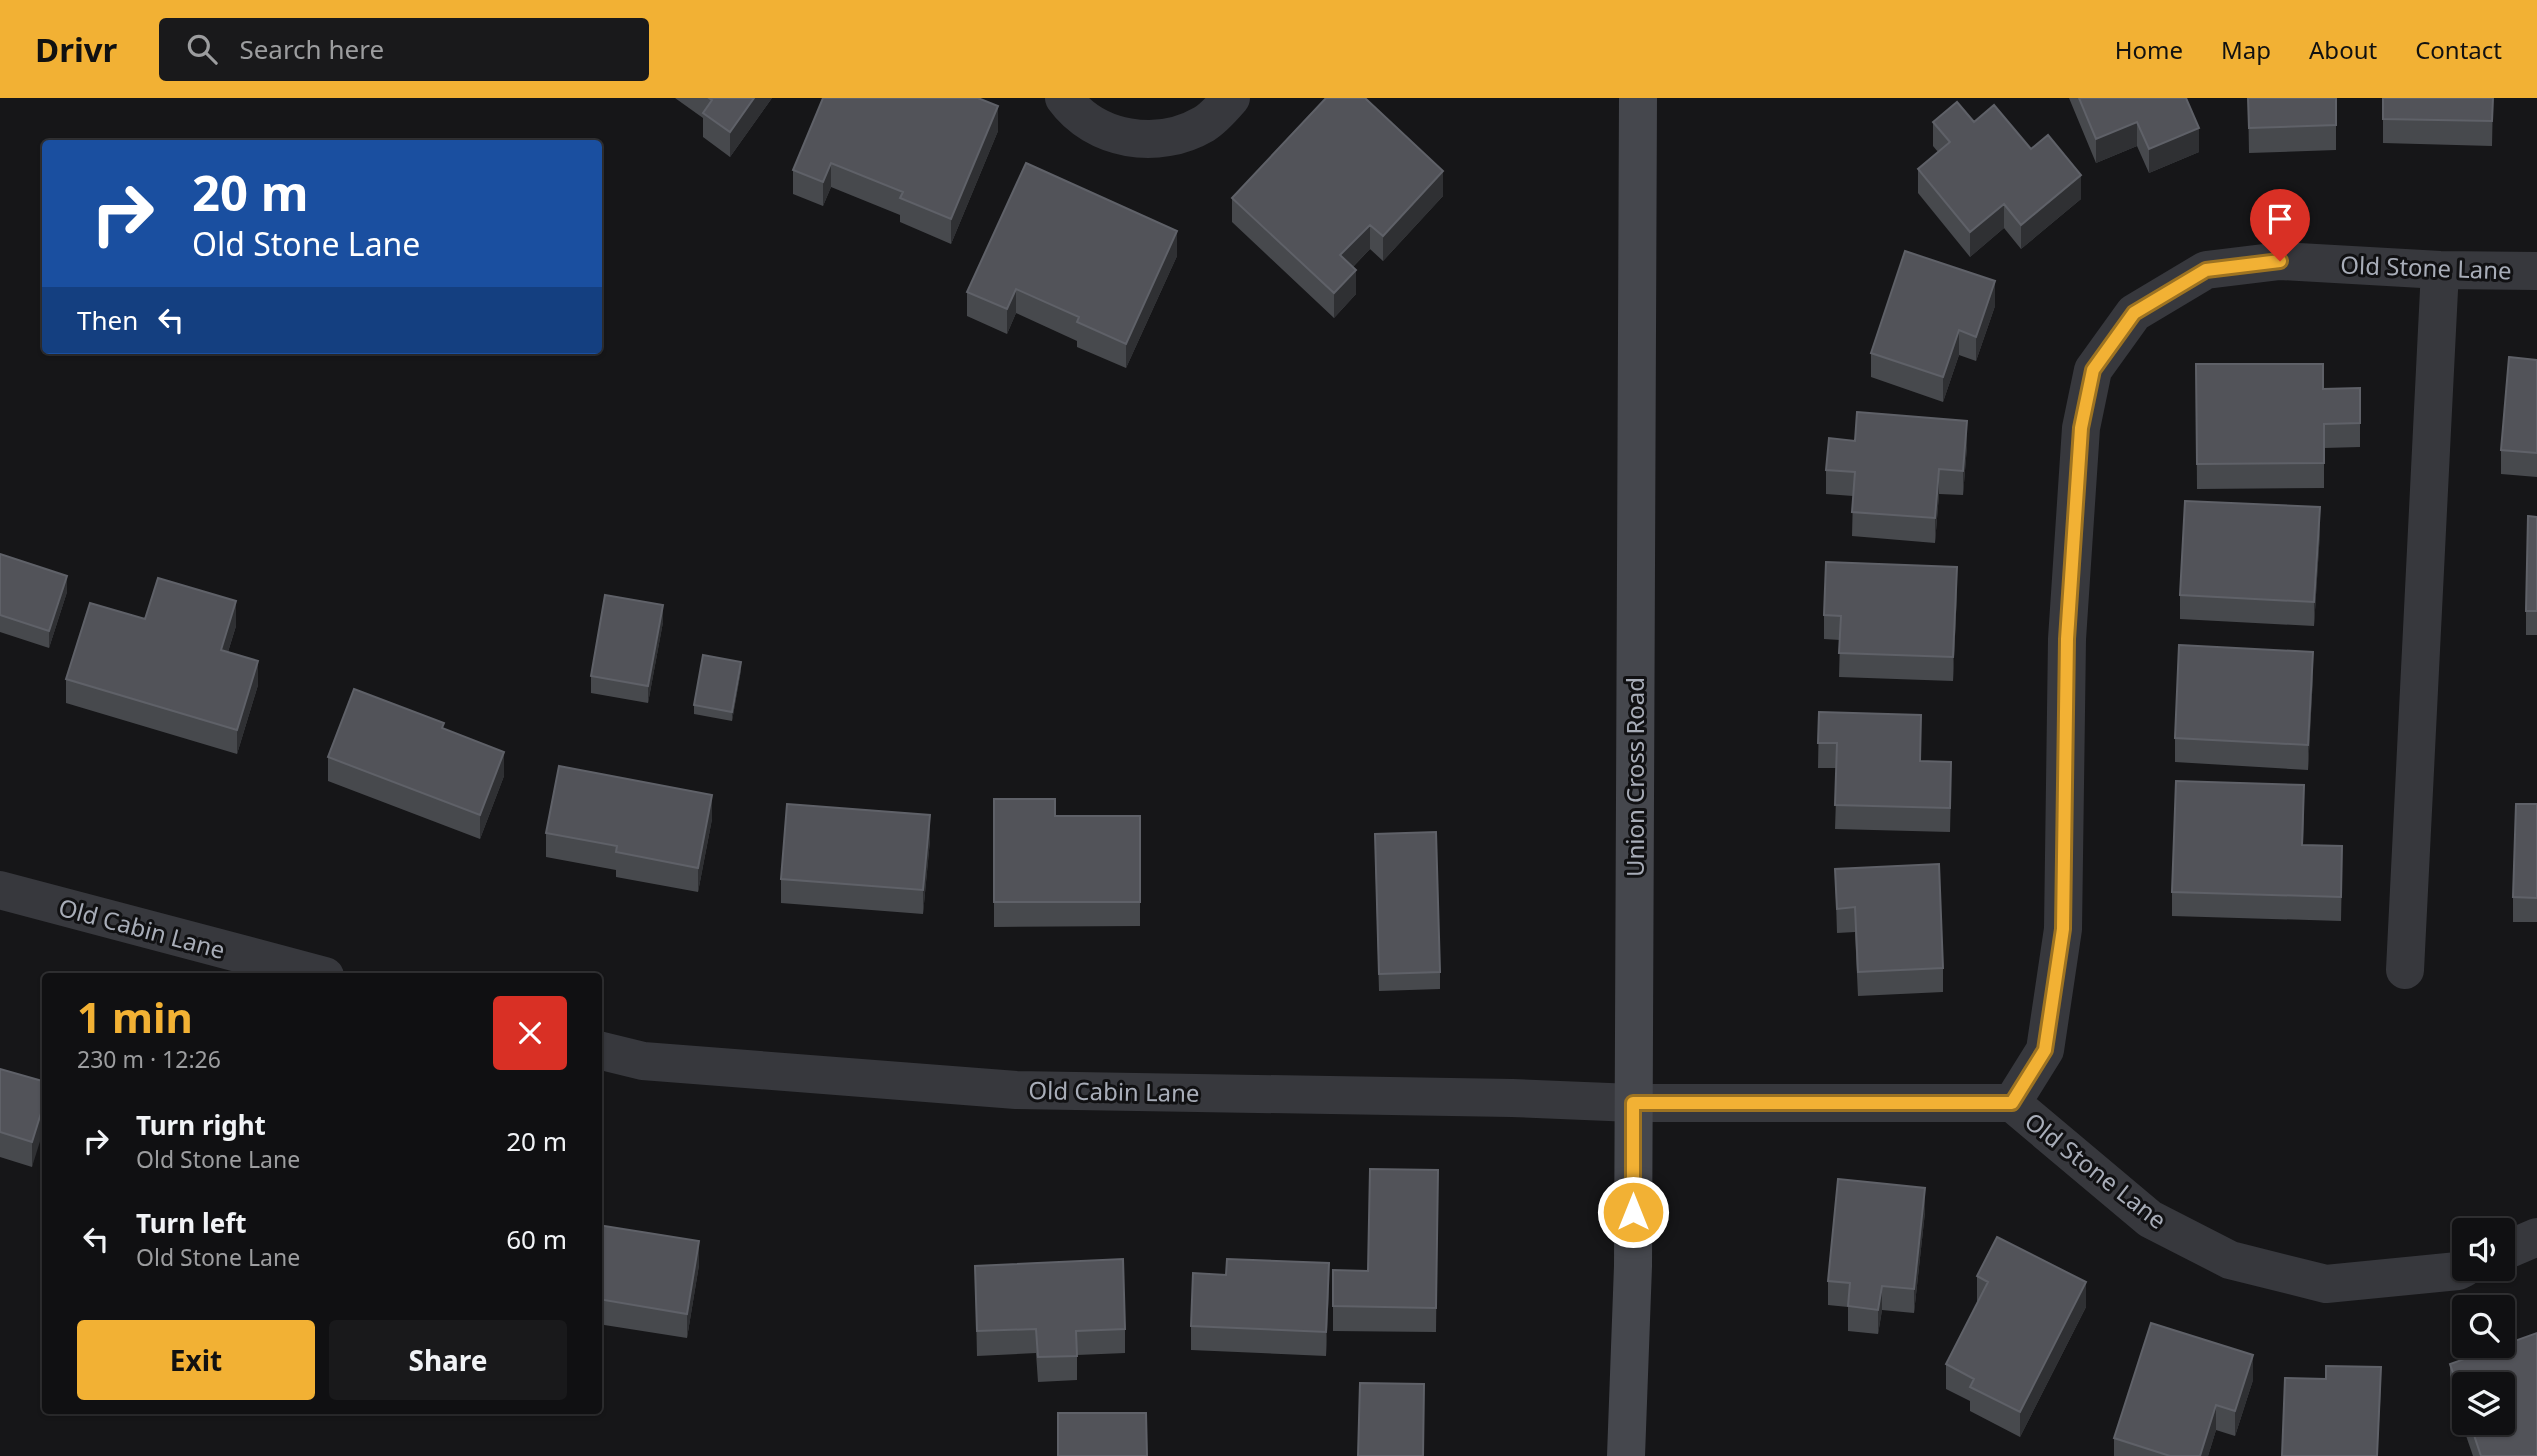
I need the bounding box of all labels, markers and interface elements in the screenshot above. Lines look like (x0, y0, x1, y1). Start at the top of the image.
search box (159, 18, 649, 81)
text: Drivr (35, 27, 117, 72)
icon: search (183, 30, 221, 68)
text: Search here (239, 31, 384, 67)
text: Home (2115, 33, 2183, 66)
text: Map (2221, 33, 2271, 66)
text: About (2309, 33, 2377, 66)
text: Contact (2415, 33, 2502, 66)
text: 20 m (192, 159, 309, 225)
icon: right (77, 168, 168, 259)
pin (2250, 189, 2310, 261)
icon: arrive (2261, 200, 2299, 238)
text: Old Stone Lane (192, 222, 420, 265)
street label: Old Stone Lane (2340, 248, 2512, 286)
icon: left (152, 301, 190, 339)
text: Then (77, 302, 138, 338)
street label: Union Cross Road (1618, 677, 1651, 877)
street label: Old Cabin Lane (55, 890, 229, 966)
text: 1 min (77, 988, 193, 1045)
button: close (493, 996, 567, 1070)
text: 230 m · 12:26 (77, 1043, 221, 1075)
street label: Old Cabin Lane (1028, 1073, 1200, 1109)
street label: Old Stone Lane (2018, 1104, 2174, 1236)
text: Turn right (136, 1107, 266, 1143)
icon: right (77, 1122, 115, 1160)
text: 20 m (506, 1123, 567, 1159)
text: Old Stone Lane (136, 1143, 300, 1175)
position arrow (1596, 1175, 1670, 1249)
text: Turn left (136, 1205, 247, 1241)
map controls (2452, 1218, 2515, 1435)
button: sound (2452, 1218, 2515, 1281)
icon: left (77, 1220, 115, 1258)
text: 60 m (506, 1221, 567, 1257)
text: Old Stone Lane (136, 1241, 300, 1273)
button: search (2452, 1295, 2515, 1358)
button: Exit (77, 1320, 315, 1400)
button: Share (329, 1320, 567, 1400)
button: layers (2452, 1372, 2515, 1435)

